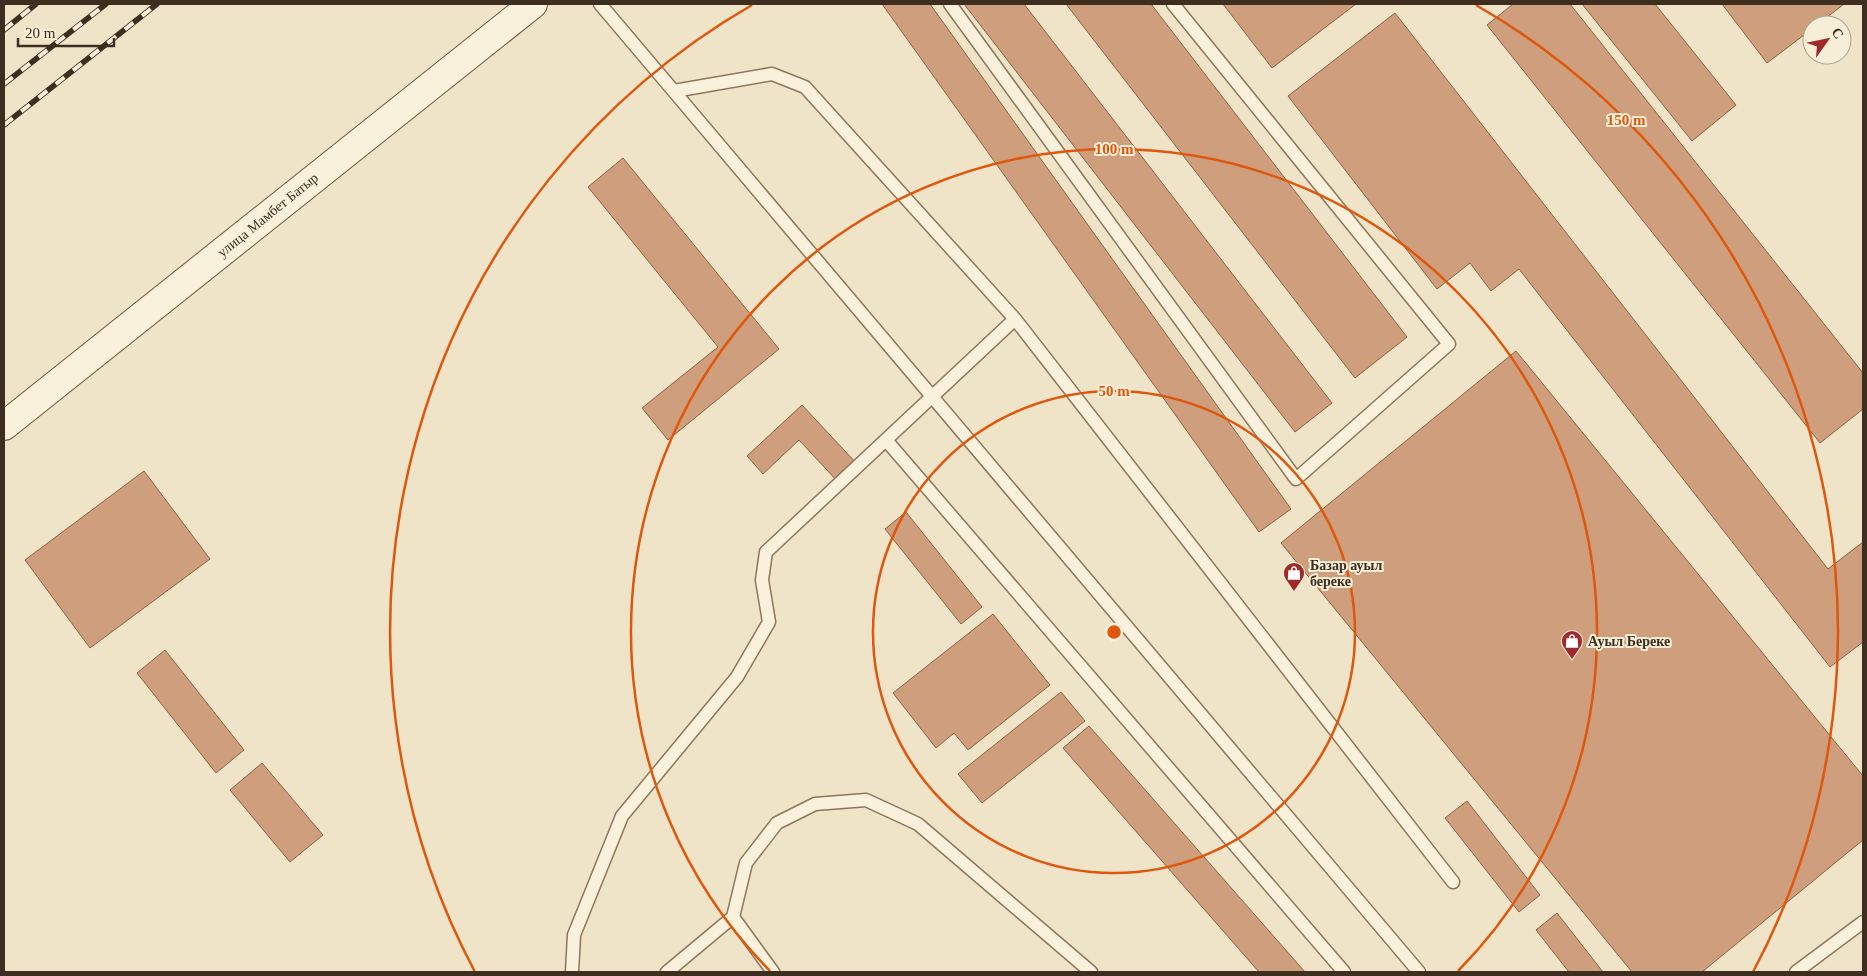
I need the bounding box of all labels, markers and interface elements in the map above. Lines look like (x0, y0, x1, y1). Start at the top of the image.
scale bar (18, 15, 114, 47)
north arrow (1802, 15, 1852, 65)
text: 20 m (25, 25, 56, 41)
text: С (1828, 25, 1847, 42)
text: 150 m (1607, 112, 1646, 128)
text: 100 m (1095, 141, 1134, 157)
street label: улица Мамбет Батыр (215, 170, 321, 260)
text: 50 m (1098, 383, 1130, 399)
place label: Базар ауыл береке (1310, 558, 1382, 589)
shop icon: Базар ауыл береке (1282, 561, 1306, 592)
centre of rings (1105, 623, 1123, 641)
shop icon: Ауыл Береке (1560, 629, 1584, 660)
place label: Ауыл Береке (1588, 634, 1670, 649)

